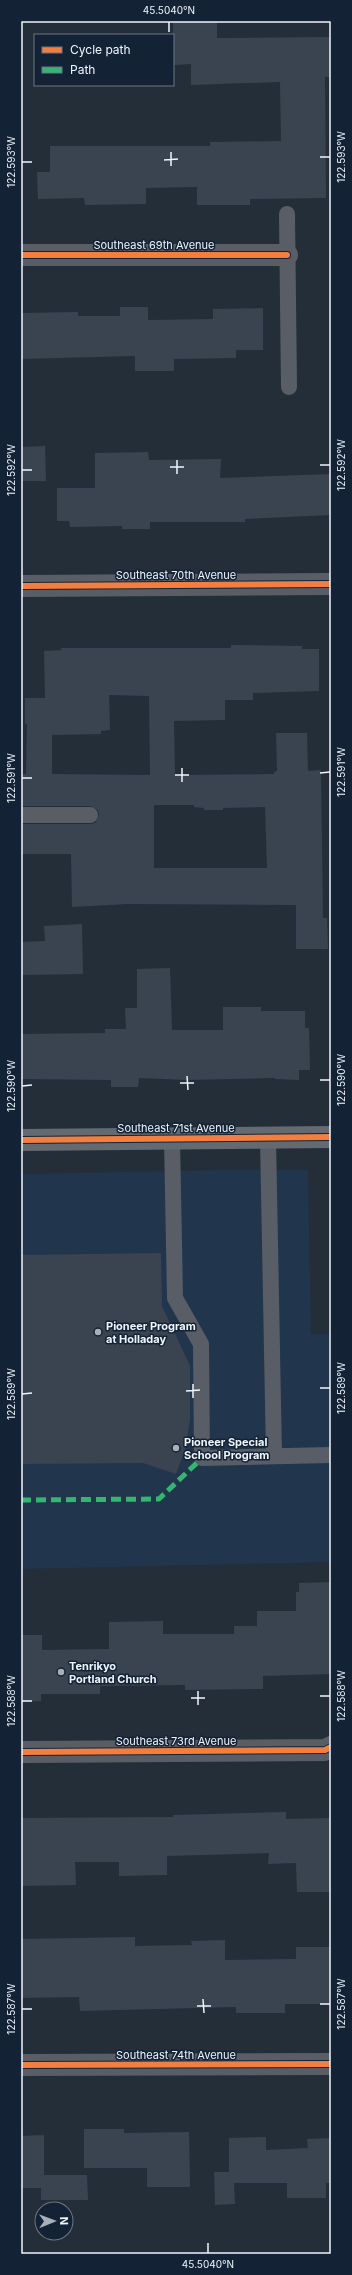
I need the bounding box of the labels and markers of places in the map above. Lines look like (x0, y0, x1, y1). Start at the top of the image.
place label: Pioneer Program at Holladay (106, 1319, 196, 1346)
marker: Pioneer Program at Holladay (93, 1327, 103, 1337)
place label: Pioneer Special School Program (184, 1435, 269, 1462)
marker: Pioneer Special School Program (171, 1443, 181, 1453)
place label: Tenrikyo Portland Church (69, 1659, 157, 1686)
marker: Tenrikyo Portland Church (56, 1667, 66, 1677)

